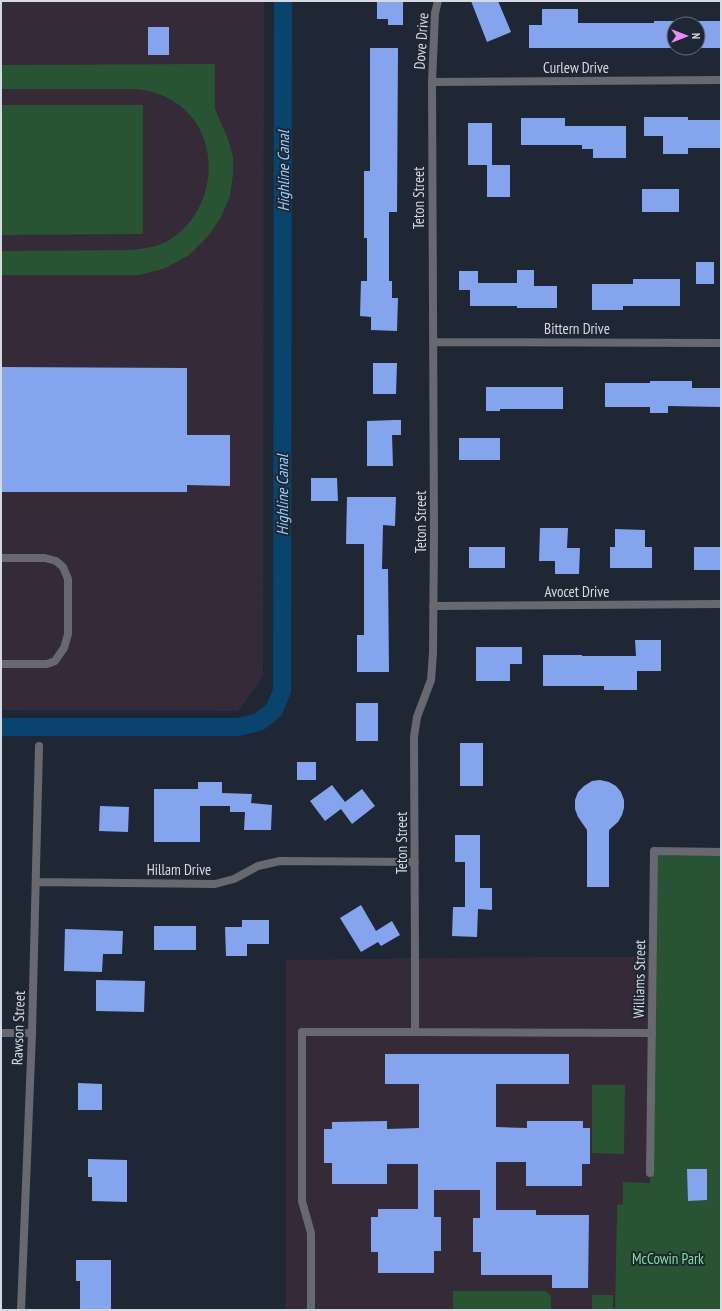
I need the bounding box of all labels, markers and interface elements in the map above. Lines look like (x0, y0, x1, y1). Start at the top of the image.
street label: Dove Drive (410, 12, 432, 70)
north arrow (666, 16, 706, 56)
text: N (689, 33, 703, 39)
street label: Curlew Drive (543, 58, 609, 77)
water label: Highline Canal (273, 129, 293, 211)
street label: Teton Street (409, 167, 428, 229)
street label: Bittern Drive (544, 319, 610, 338)
water label: Highline Canal (272, 453, 292, 535)
street label: Teton Street (411, 491, 430, 553)
street label: Avocet Drive (545, 582, 609, 601)
street label: Teton Street (392, 812, 411, 874)
street label: Hillam Drive (147, 860, 211, 879)
street label: Williams Street (629, 940, 649, 1018)
street label: Rawson Street (7, 990, 29, 1066)
park label: McCowin Park (632, 1249, 704, 1268)

